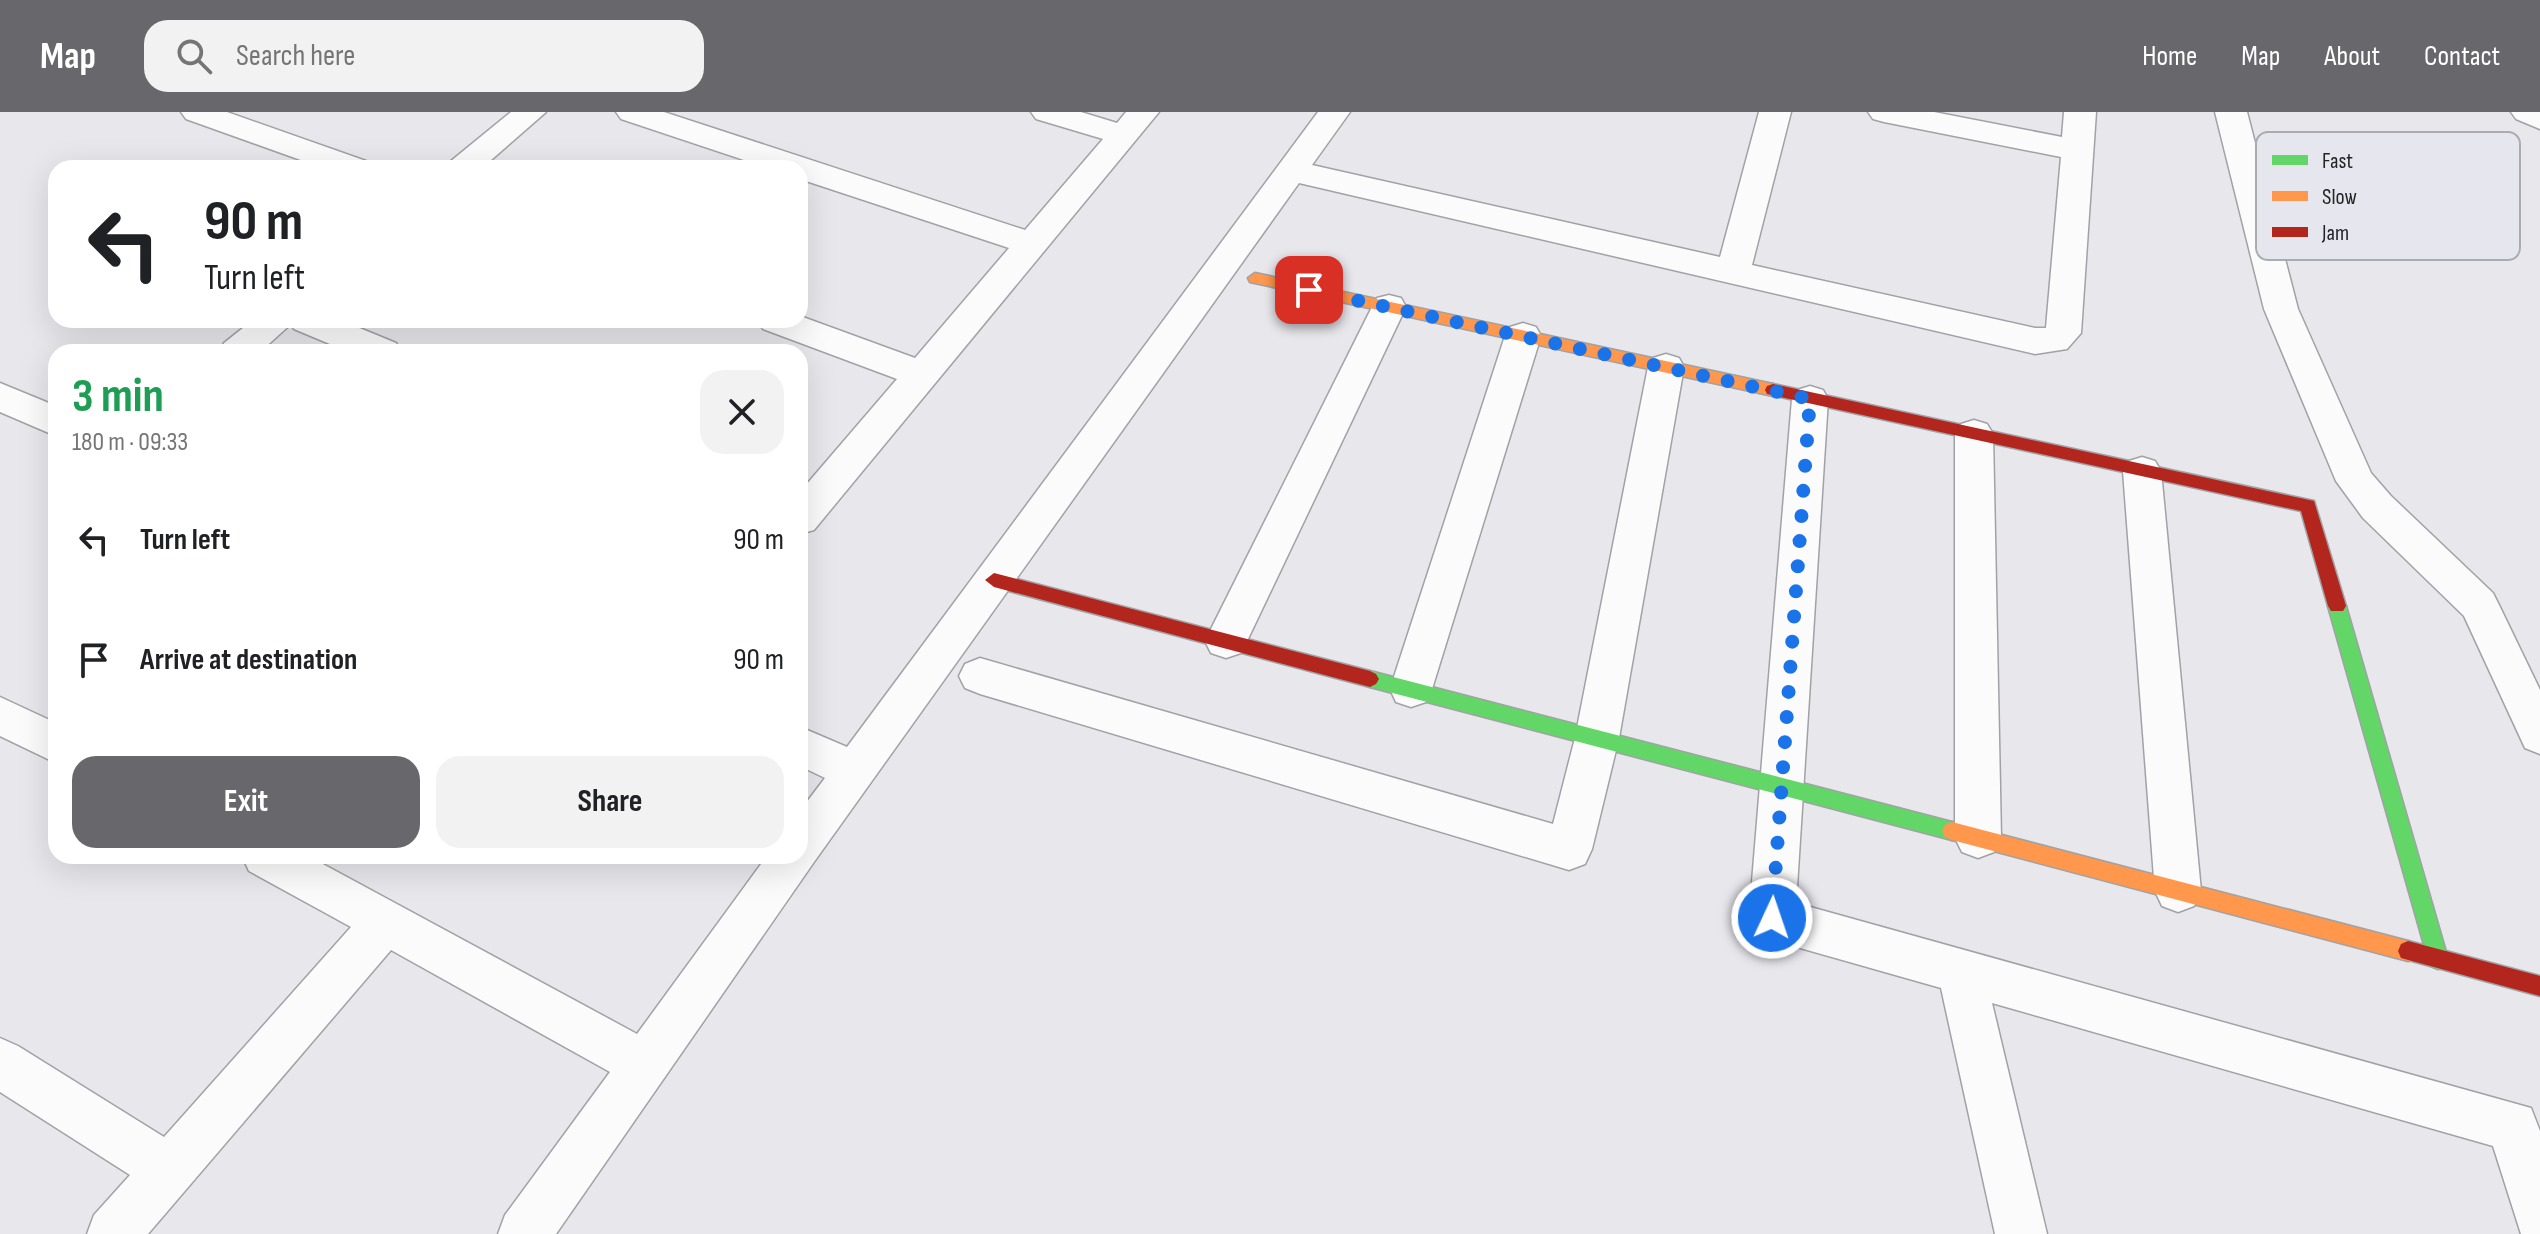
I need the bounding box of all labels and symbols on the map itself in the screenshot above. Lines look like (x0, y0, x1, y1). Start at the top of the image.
legend (2256, 132, 2520, 260)
text: Fast (2322, 148, 2353, 175)
text: Slow (2322, 184, 2357, 211)
text: Jam (2321, 220, 2349, 247)
pin (1275, 256, 1343, 324)
position arrow (1730, 876, 1814, 960)

